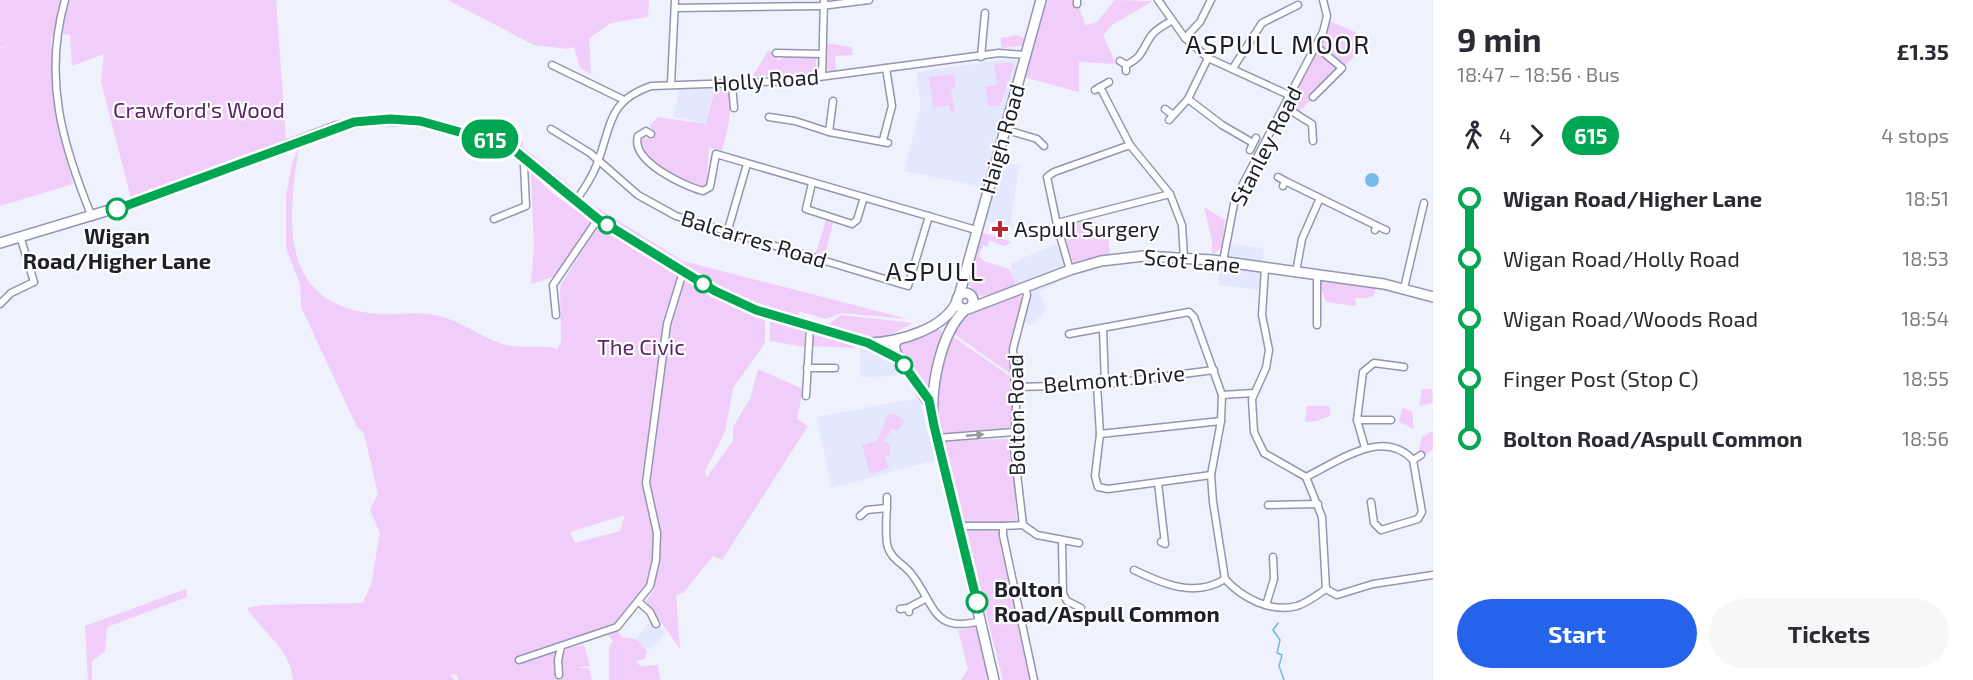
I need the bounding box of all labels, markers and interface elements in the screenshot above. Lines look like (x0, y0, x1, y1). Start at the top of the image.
text: 9 min (1457, 19, 1542, 59)
district label: ASPULL MOOR (1185, 28, 1371, 59)
text: £1.35 (1897, 38, 1949, 64)
street label: Holly Road (712, 62, 820, 96)
text: 18:47 – 18:56 · Bus (1457, 62, 1620, 86)
street label: Haigh Road (973, 81, 1029, 197)
street label: Stanley Road (1224, 82, 1306, 210)
park label: Crawford's Wood (113, 96, 285, 122)
icon: walk (1457, 119, 1490, 152)
icon: forward (1520, 119, 1553, 152)
line badge: 615 (456, 120, 524, 158)
text: 4 (1499, 123, 1511, 147)
text: 615 (1574, 123, 1607, 148)
text: 4 stops (1881, 123, 1949, 147)
text: 615 (473, 127, 507, 152)
text: Wigan Road/Higher Lane (1503, 185, 1762, 211)
text: 18:51 (1906, 186, 1949, 210)
marker: Wigan Road/Higher Lane (106, 198, 128, 220)
street label: Balcarres Road (678, 204, 830, 273)
place label: Aspull Surgery (1014, 215, 1160, 241)
unlabelled marker (598, 216, 616, 234)
marker: Aspull Surgery (991, 220, 1009, 238)
place label: Wigan Road/Higher Lane (23, 222, 211, 273)
street label: Scot Lane (1143, 243, 1241, 277)
text: Wigan Road/Holly Road (1503, 245, 1740, 271)
text: 18:53 (1902, 246, 1949, 270)
district label: ASPULL (885, 255, 985, 286)
unlabelled marker (694, 275, 712, 293)
text: Wigan Road/Woods Road (1503, 305, 1758, 331)
text: 18:54 (1901, 306, 1949, 330)
park label: The Civic (597, 333, 685, 359)
street label: Bolton Road (1001, 354, 1029, 476)
unlabelled marker (895, 356, 913, 374)
street label: Belmont Drive (1042, 359, 1186, 397)
text: Finger Post (Stop C) (1503, 365, 1699, 391)
text: 18:55 (1903, 366, 1949, 390)
text: Bolton Road/Aspull Common (1503, 425, 1803, 451)
text: 18:56 (1902, 426, 1949, 450)
one-way arrow (966, 430, 985, 440)
place label: Bolton Road/Aspull Common (994, 575, 1220, 626)
marker: Bolton Road/Aspull Common (966, 591, 988, 613)
button: Start (1457, 599, 1697, 668)
button: Tickets (1709, 599, 1949, 668)

